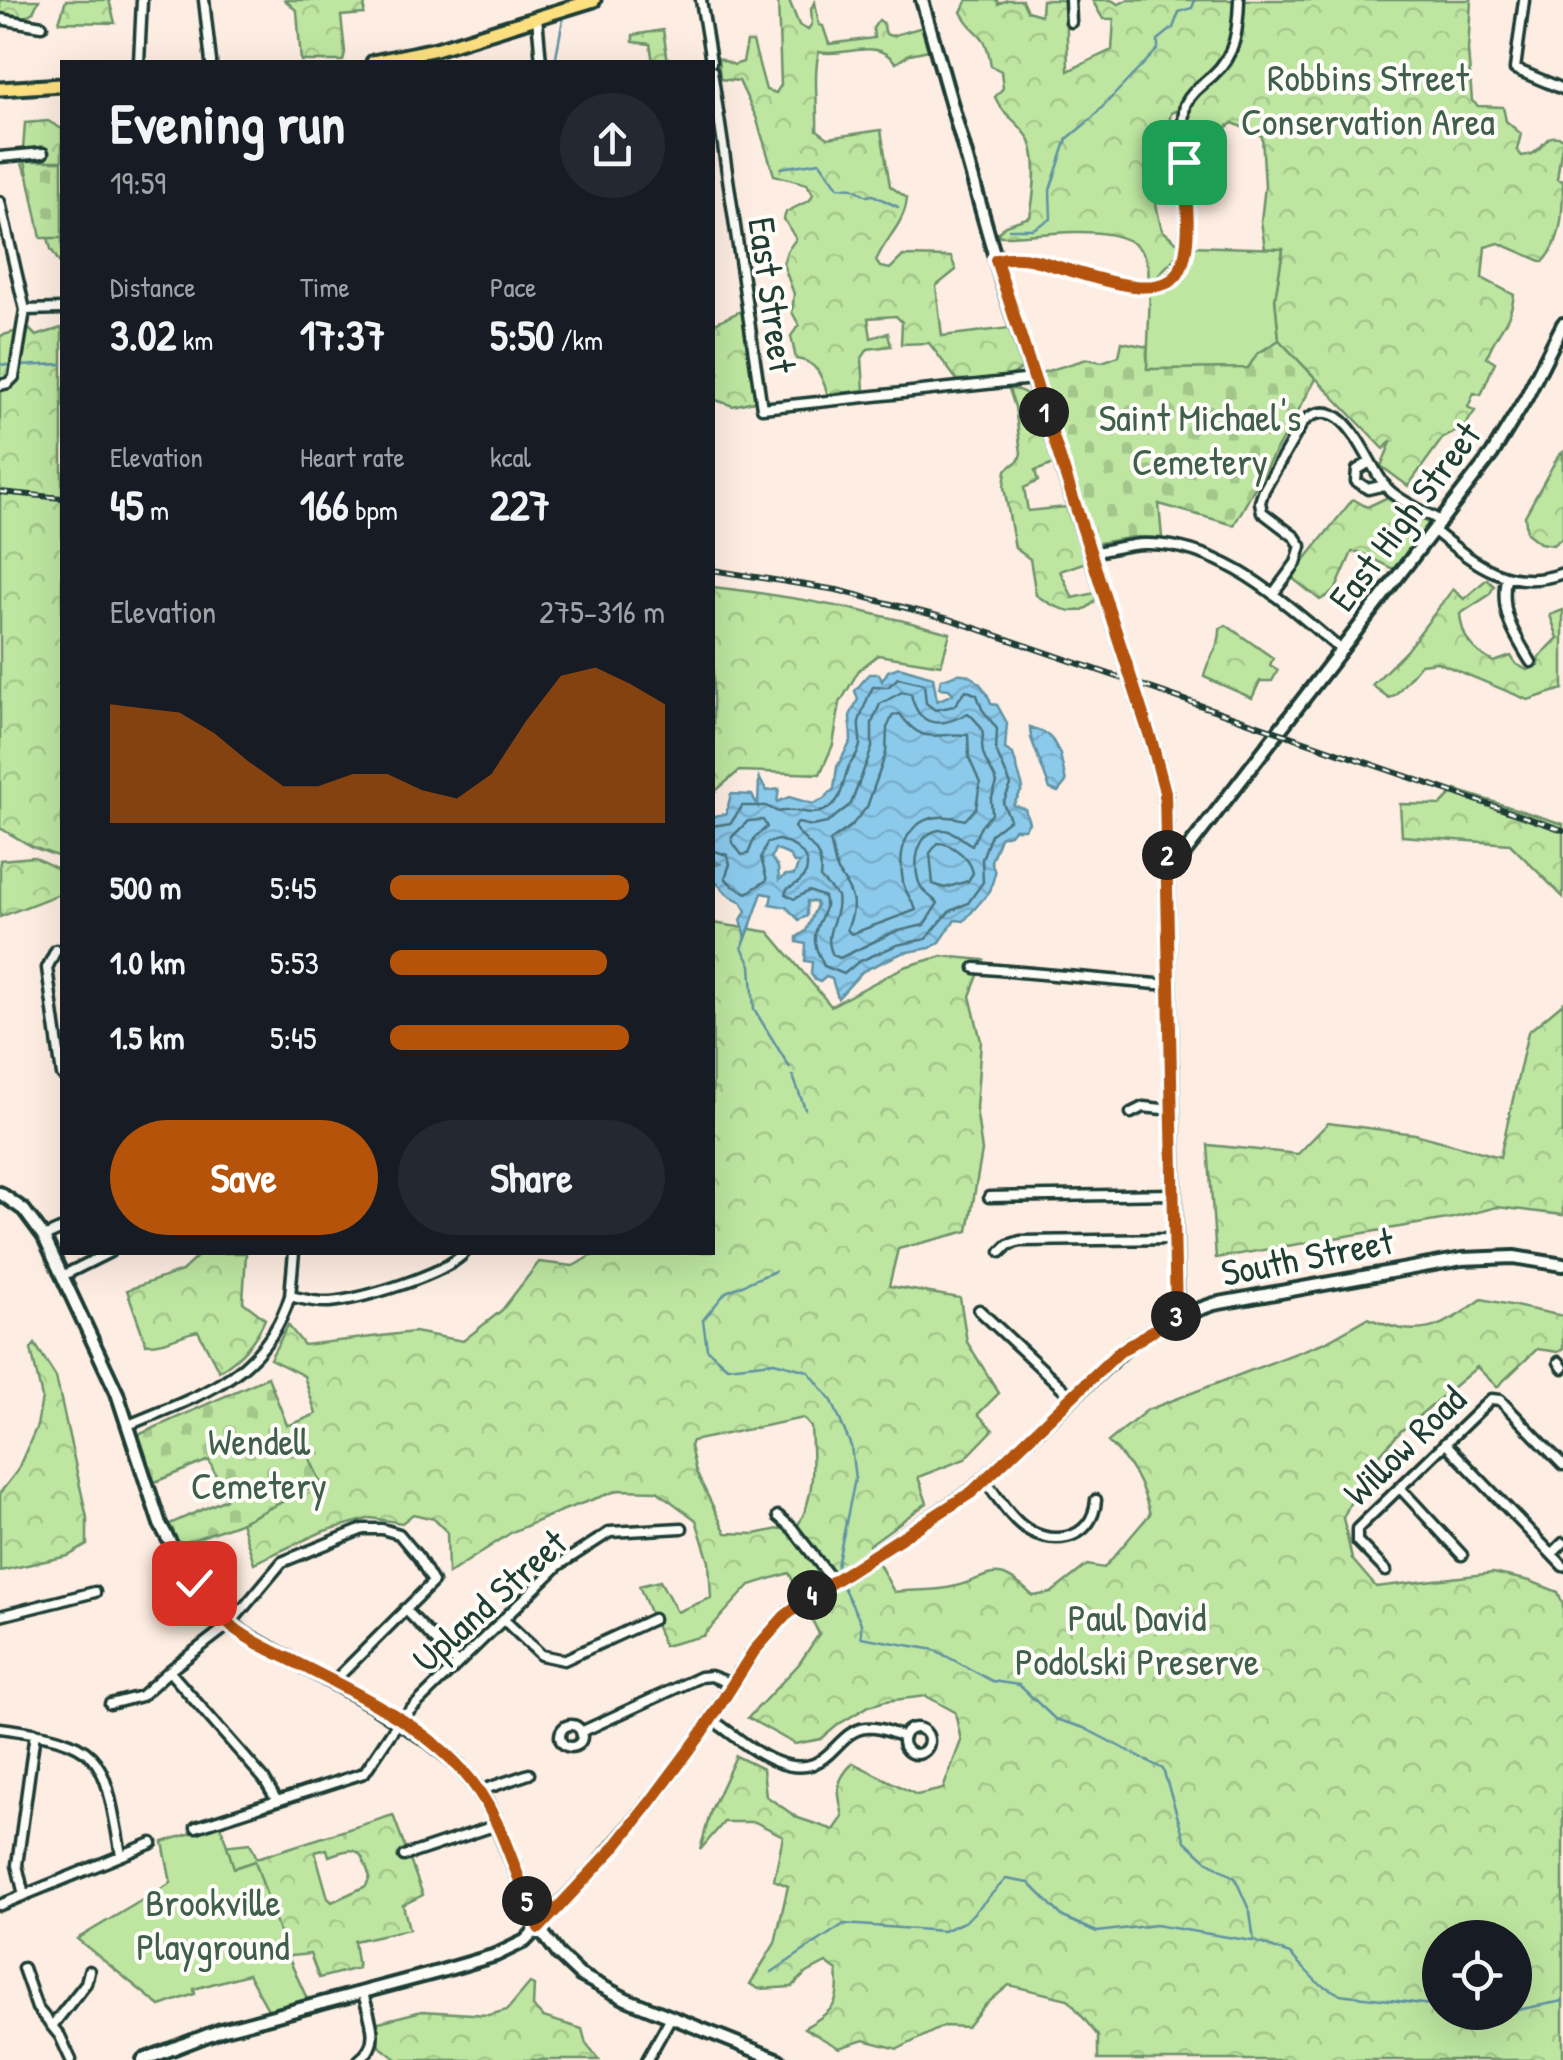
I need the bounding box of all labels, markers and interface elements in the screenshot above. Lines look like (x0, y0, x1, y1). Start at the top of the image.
park label: Robbins Street Conservation Area (1241, 51, 1495, 147)
text: Evening run (110, 86, 345, 160)
button: share (560, 93, 665, 198)
pin (1142, 120, 1227, 205)
icon: arrive (1157, 135, 1212, 190)
text: 19:59 (110, 161, 166, 204)
street label: East Street (736, 214, 810, 377)
text: Distance (110, 268, 196, 306)
text: Time (300, 268, 350, 306)
text: Pace (490, 268, 536, 306)
text: 3.02 (110, 306, 176, 363)
text: 17:37 (300, 306, 385, 363)
text: 5:50 (490, 306, 554, 363)
text: km (176, 321, 213, 359)
text: /km (554, 321, 603, 359)
pin: 1 (1019, 387, 1069, 437)
park label: Saint Michael's Cemetery (1099, 391, 1301, 487)
text: 1 (1039, 393, 1049, 431)
street label: East High Street (1316, 410, 1493, 621)
text: Elevation (110, 438, 203, 476)
text: Heart rate (300, 438, 405, 476)
text: kcal (490, 438, 531, 476)
text: 45 (110, 476, 144, 533)
text: 166 (300, 476, 349, 533)
text: 227 (490, 476, 550, 533)
text: m (144, 491, 169, 529)
text: bpm (349, 491, 398, 529)
text: Elevation (110, 590, 216, 633)
text: 275–316 m (539, 590, 665, 633)
pin: 2 (1142, 830, 1192, 880)
text: 2 (1160, 836, 1174, 874)
text: 500 m (110, 866, 181, 909)
text: 5:45 (270, 866, 317, 909)
text: 1.0 km (110, 941, 185, 984)
text: 5:53 (270, 941, 319, 984)
text: 1.5 km (110, 1016, 184, 1059)
text: 5:45 (270, 1016, 317, 1059)
button: Save (110, 1120, 378, 1235)
button: Share (398, 1120, 665, 1235)
street label: South Street (1217, 1214, 1398, 1298)
pin: 3 (1151, 1291, 1201, 1341)
text: 3 (1170, 1297, 1182, 1335)
street label: Willow Road (1331, 1373, 1477, 1517)
park label: Wendell Cemetery (191, 1415, 327, 1511)
street label: Upland Street (400, 1516, 578, 1683)
pin (152, 1541, 237, 1626)
icon: check (167, 1556, 222, 1611)
pin: 4 (787, 1570, 837, 1620)
text: 4 (807, 1576, 817, 1614)
park label: Paul David Podolski Preserve (1015, 1591, 1259, 1687)
park label: Brookville Playground (136, 1876, 290, 1972)
pin: 5 (502, 1876, 552, 1926)
text: 5 (521, 1882, 533, 1920)
map controls (1422, 1920, 1532, 2030)
button: locate (1422, 1920, 1532, 2030)

